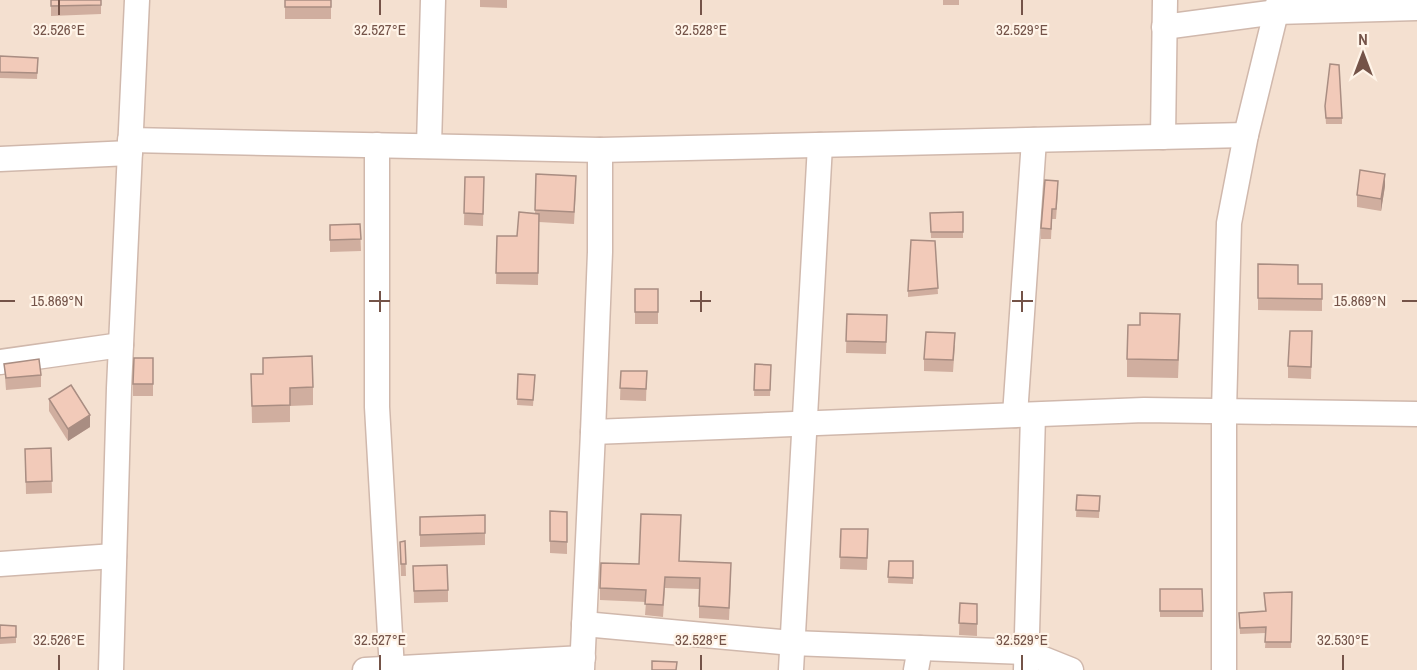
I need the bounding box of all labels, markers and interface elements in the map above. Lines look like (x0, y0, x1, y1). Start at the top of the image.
text: 32.526°E (33, 19, 85, 40)
text: 32.527°E (354, 19, 406, 40)
text: 32.528°E (675, 19, 727, 40)
text: 32.529°E (996, 19, 1048, 40)
north arrow (1333, 24, 1393, 84)
text: N (1358, 28, 1368, 50)
text: 15.869°N (31, 290, 83, 311)
text: 15.869°N (1334, 290, 1386, 311)
text: 32.526°E (33, 629, 85, 650)
text: 32.527°E (354, 629, 406, 650)
text: 32.528°E (675, 629, 727, 650)
text: 32.529°E (996, 629, 1048, 650)
text: 32.530°E (1317, 629, 1369, 650)

